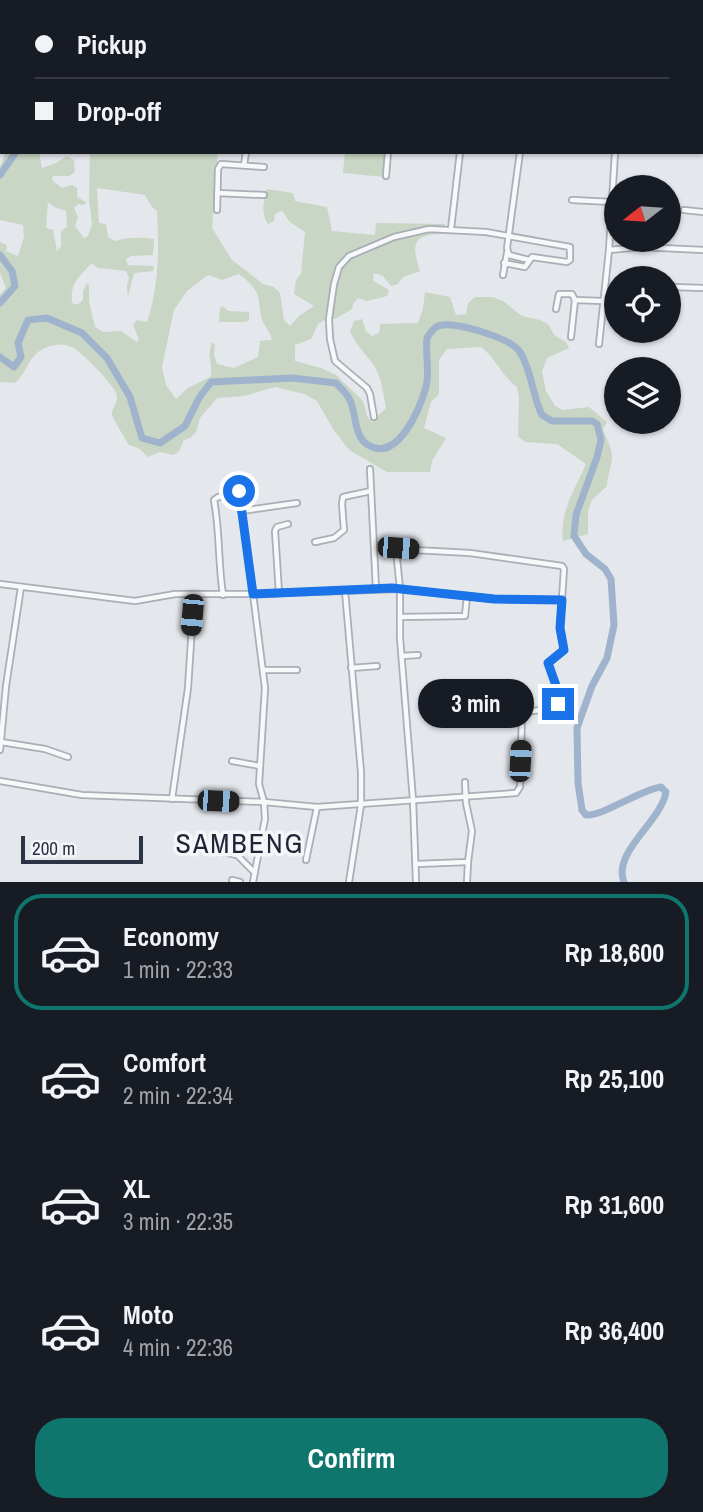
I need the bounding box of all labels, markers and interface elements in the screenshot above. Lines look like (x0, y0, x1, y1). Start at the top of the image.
text: Pickup (77, 27, 147, 62)
text: Drop-off (77, 94, 161, 129)
north arrow (604, 175, 681, 252)
map controls (604, 175, 681, 434)
button: locate (604, 266, 681, 343)
button: layers (604, 357, 681, 434)
route start (223, 475, 255, 507)
car (377, 536, 420, 560)
car (180, 593, 205, 637)
callout: 3 min (418, 680, 534, 728)
text: 3 min (451, 688, 501, 719)
route end (542, 688, 574, 720)
car (509, 739, 532, 783)
car (197, 790, 240, 812)
district label: SAMBENG (176, 824, 304, 862)
scale bar (21, 833, 144, 865)
text: 200 m (32, 835, 75, 861)
text: Economy (123, 919, 219, 954)
icon: car (39, 921, 102, 984)
text: Rp 18,600 (564, 935, 664, 970)
text: 1 min · 22:33 (123, 954, 233, 985)
text: Comfort (123, 1045, 206, 1080)
icon: car (39, 1047, 102, 1110)
text: Rp 25,100 (564, 1061, 664, 1096)
text: 2 min · 22:34 (123, 1080, 233, 1111)
text: XL (123, 1171, 150, 1206)
icon: car (39, 1173, 102, 1236)
text: Rp 31,600 (564, 1187, 664, 1222)
text: 3 min · 22:35 (123, 1206, 233, 1237)
text: Moto (123, 1297, 174, 1332)
icon: car (39, 1299, 102, 1362)
text: Rp 36,400 (564, 1313, 664, 1348)
text: 4 min · 22:36 (123, 1332, 233, 1363)
button: Confirm (35, 1418, 668, 1498)

